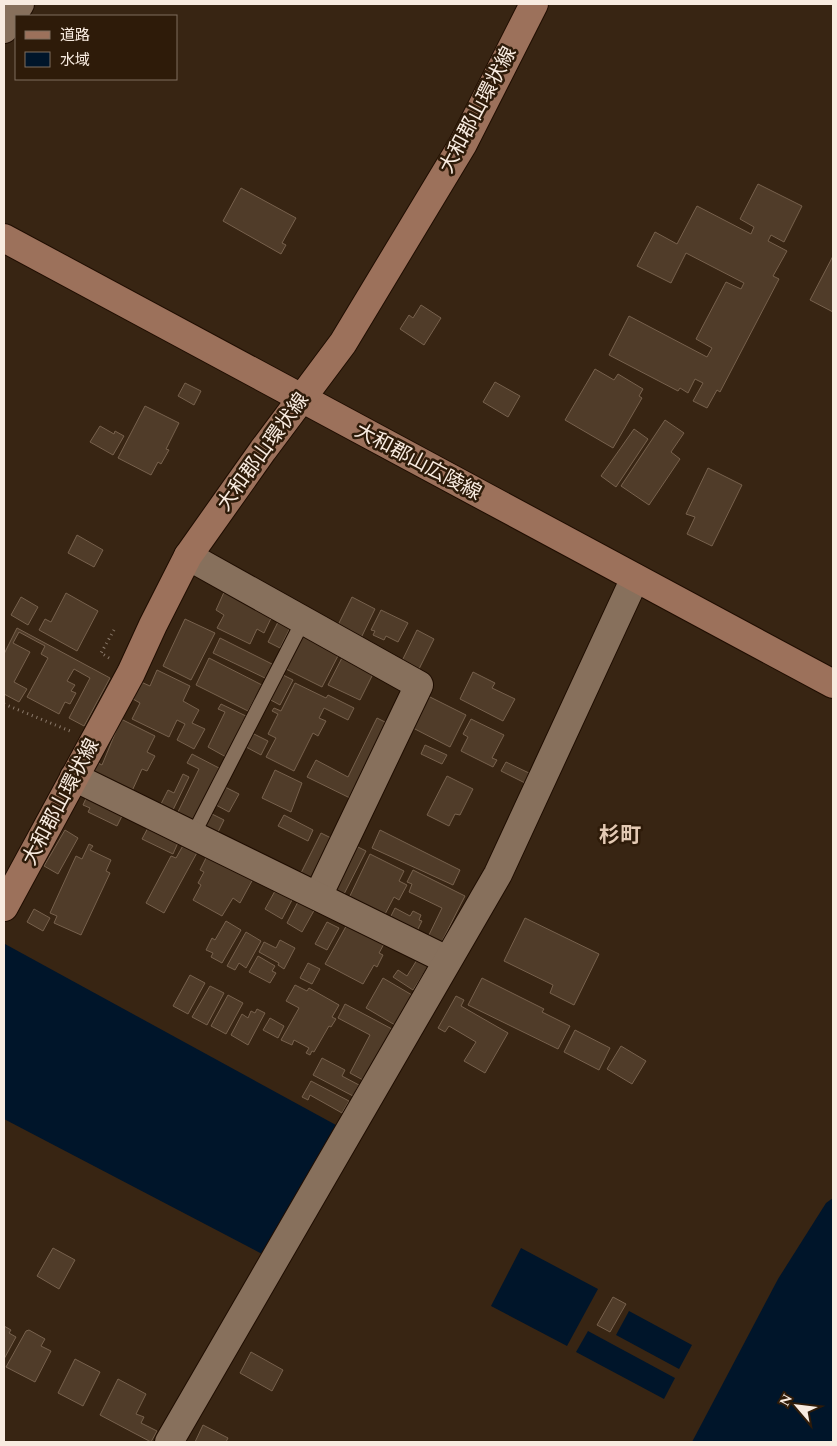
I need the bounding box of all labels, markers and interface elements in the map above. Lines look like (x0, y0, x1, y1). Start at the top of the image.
legend (15, 15, 178, 80)
text: 道路 (60, 24, 90, 47)
street label: 大和郡山環状線 (432, 41, 524, 179)
text: 水域 (60, 49, 90, 72)
street label: 大和郡山環状線 (210, 387, 316, 517)
street label: 大和郡山広陵線 (349, 416, 487, 508)
street label: 大和郡山環状線 (15, 733, 107, 871)
district label: 杉町 (599, 820, 641, 852)
north arrow (772, 1381, 822, 1431)
text: N (774, 1390, 798, 1410)

